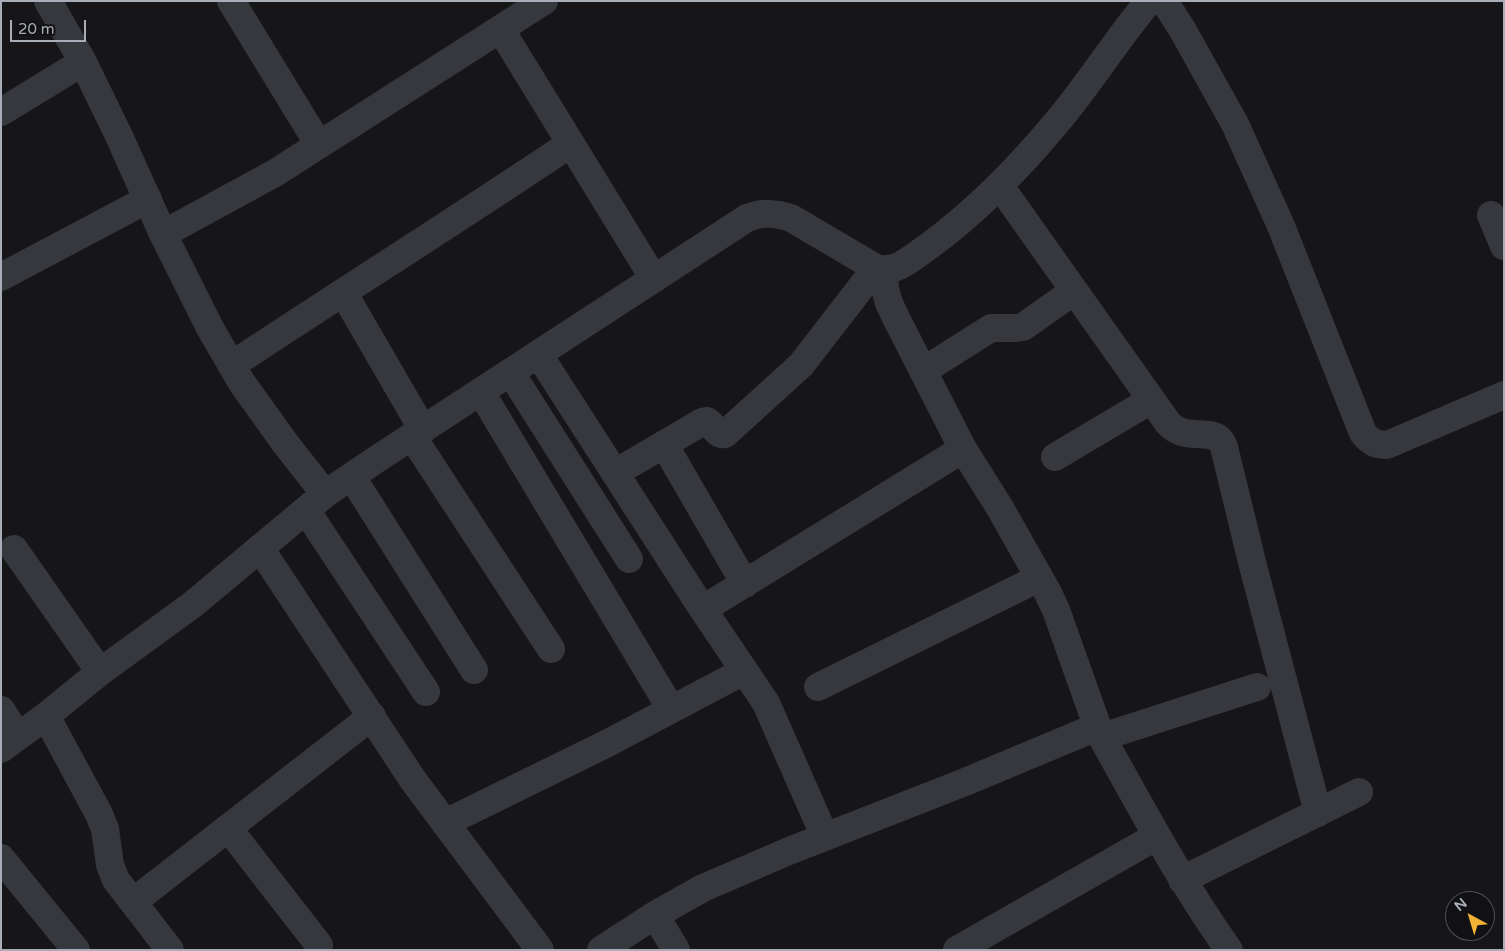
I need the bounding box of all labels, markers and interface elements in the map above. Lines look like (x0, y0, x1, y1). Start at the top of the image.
scale bar (12, 10, 89, 42)
text: 20 m (18, 20, 55, 38)
north arrow (1445, 891, 1495, 941)
text: N (1451, 895, 1471, 915)

